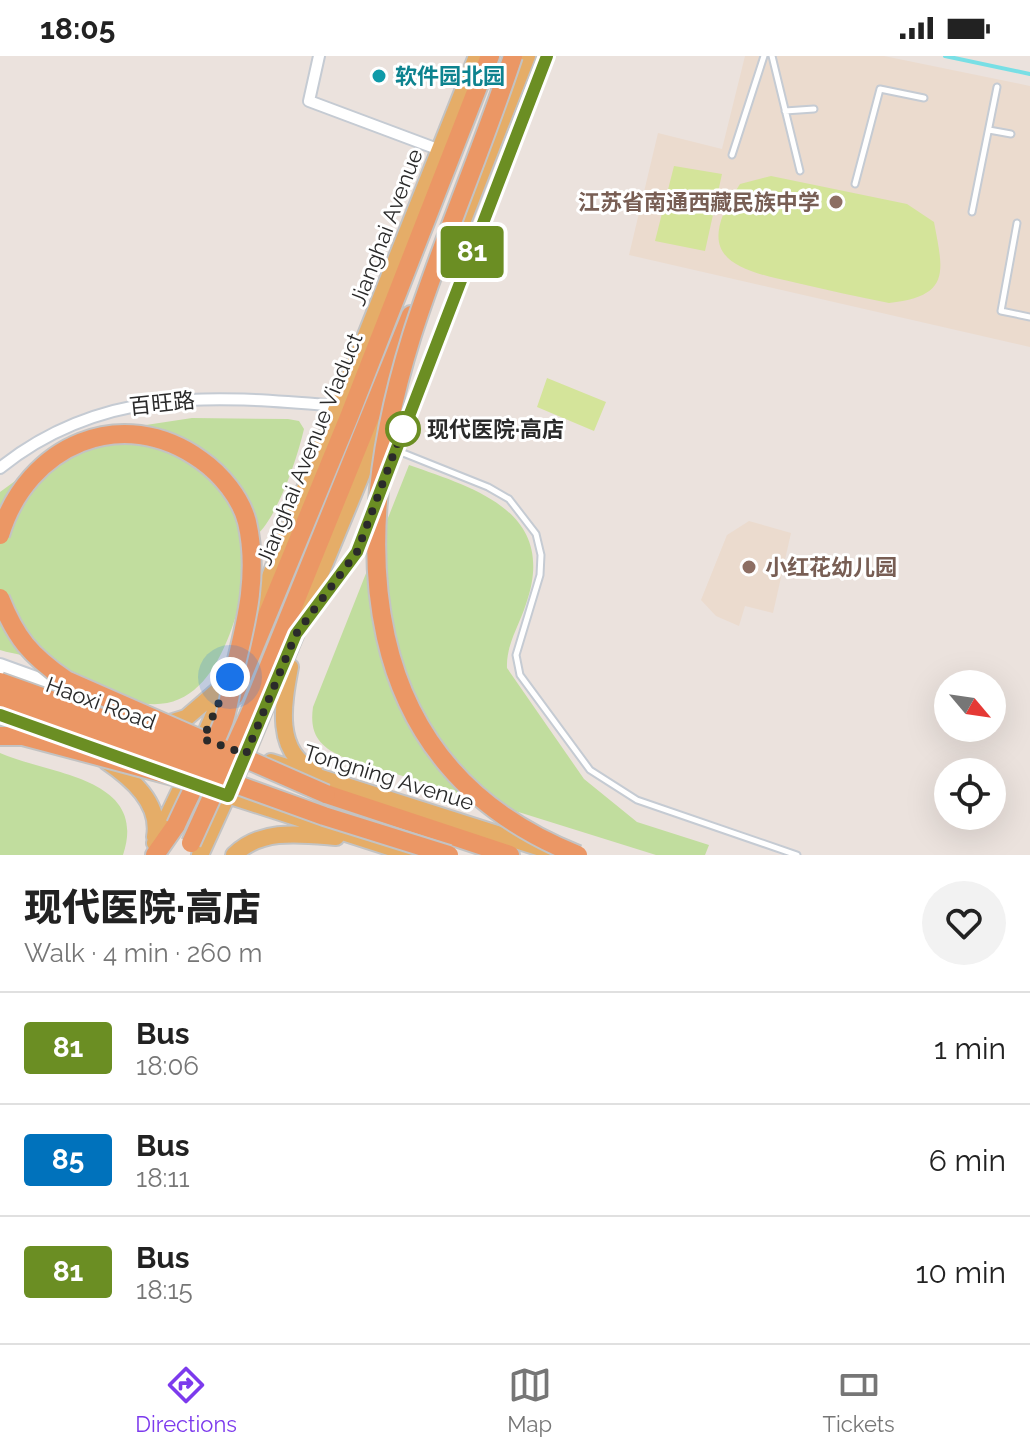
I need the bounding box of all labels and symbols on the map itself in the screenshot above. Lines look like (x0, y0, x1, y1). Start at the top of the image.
place label: 软件园北园 (395, 63, 505, 89)
marker: 软件园北园 (370, 67, 388, 85)
street label: Jianghai Avenue (344, 145, 428, 309)
place label: 江苏省南通西藏民族中学 (578, 189, 820, 215)
marker: 江苏省南通西藏民族中学 (827, 193, 845, 211)
line badge: 81 (436, 226, 508, 278)
street label: Jianghai Avenue Viaduct (250, 328, 368, 569)
street label: 百旺路 (128, 387, 196, 419)
marker: 现代医院·高店 (386, 412, 420, 446)
place label: 现代医院·高店 (427, 416, 564, 442)
place label: 小红花幼儿园 (765, 554, 897, 580)
marker: 小红花幼儿园 (740, 558, 758, 576)
your location (210, 657, 250, 697)
north arrow (934, 670, 1006, 742)
street label: Haoxi Road (43, 671, 159, 735)
street label: Tongning Avenue (301, 739, 477, 815)

